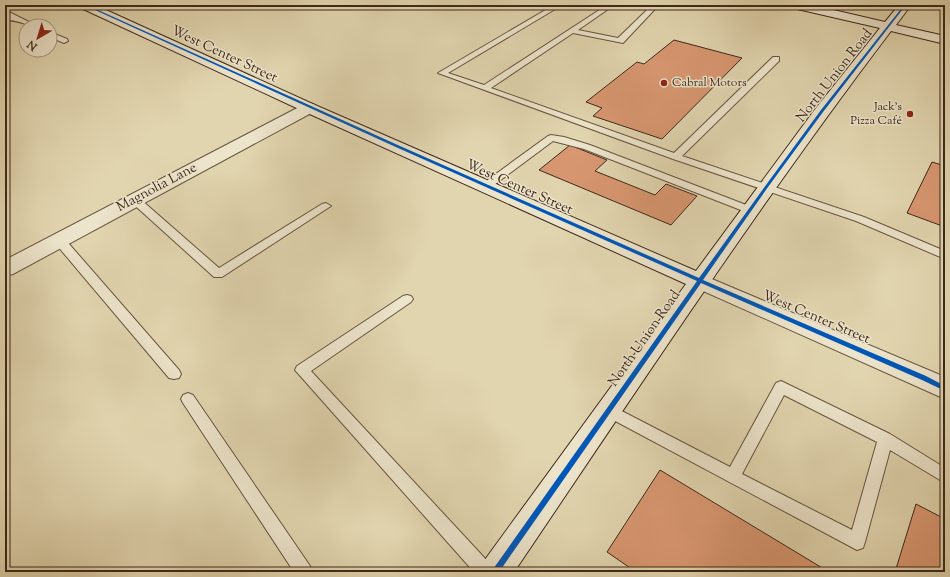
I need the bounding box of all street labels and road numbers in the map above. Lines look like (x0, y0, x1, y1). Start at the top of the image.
street label: West Center Street (168, 22, 281, 88)
street label: North Union Road (792, 25, 878, 127)
street label: West Center Street (462, 155, 576, 221)
street label: Magnolia Lane (113, 158, 201, 218)
street label: West Center Street (759, 286, 873, 350)
street label: North Union Road (604, 287, 686, 391)

